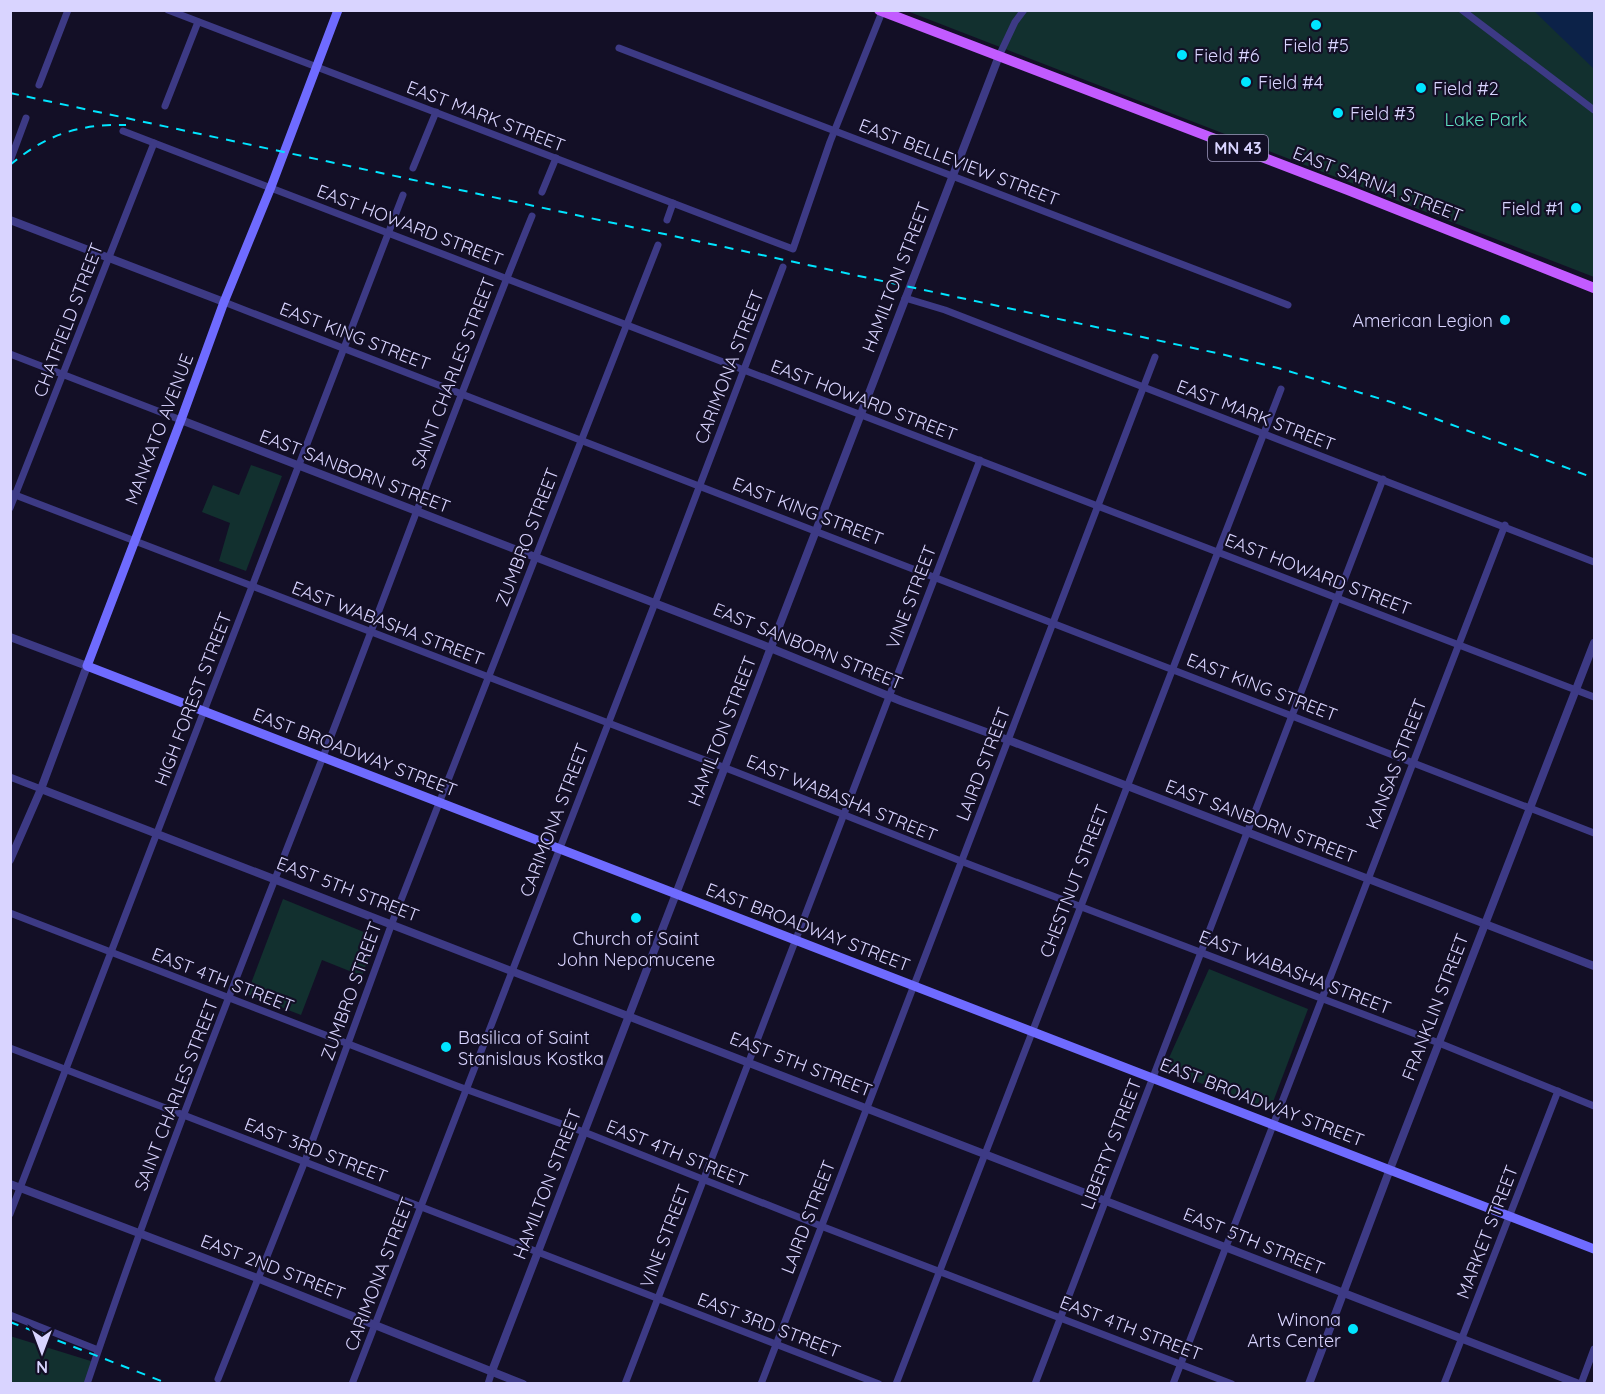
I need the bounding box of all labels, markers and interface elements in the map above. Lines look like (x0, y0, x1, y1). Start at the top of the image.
marker: Field #5 (1309, 18, 1323, 32)
place label: Field #5 (1283, 34, 1349, 57)
place label: Field #6 (1194, 44, 1260, 67)
marker: Field #6 (1175, 48, 1189, 62)
place label: Field #4 (1258, 71, 1323, 94)
street label: EAST MARK STREET (404, 75, 569, 157)
marker: Field #4 (1239, 75, 1253, 89)
place label: Field #2 (1433, 77, 1499, 100)
marker: Field #2 (1414, 81, 1428, 95)
place label: Field #3 (1350, 102, 1415, 125)
marker: Field #3 (1331, 106, 1345, 120)
park label: Lake Park (1445, 108, 1527, 131)
street label: EAST BELLEVIEW STREET (856, 113, 1062, 211)
road number: MN 43 (1208, 135, 1268, 161)
street label: EAST SARNIA STREET (1290, 141, 1466, 227)
street label: EAST HOWARD STREET (314, 179, 506, 271)
place label: Field #1 (1502, 197, 1564, 220)
street label: HAMILTON STREET (857, 198, 935, 355)
marker: Field #1 (1569, 201, 1583, 215)
street label: CHATFIELD STREET (28, 240, 108, 400)
street label: SAINT CHARLES STREET (406, 274, 500, 472)
street label: CARIMONA STREET (689, 287, 769, 447)
street label: EAST KING STREET (277, 297, 434, 375)
place label: American Legion (1352, 309, 1493, 332)
marker: American Legion (1498, 313, 1512, 327)
street label: MANKATO AVENUE (120, 350, 198, 508)
street label: EAST HOWARD STREET (768, 354, 960, 446)
street label: EAST MARK STREET (1174, 374, 1339, 456)
street label: EAST SANBORN STREET (256, 424, 454, 518)
street label: ZUMBRO STREET (490, 465, 564, 609)
street label: EAST KING STREET (730, 472, 887, 550)
street label: EAST HOWARD STREET (1222, 528, 1414, 620)
street label: VINE STREET (881, 542, 941, 652)
street label: EAST WABASHA STREET (289, 576, 487, 670)
street label: EAST SANBORN STREET (710, 597, 906, 695)
street label: HIGH FOREST STREET (149, 609, 237, 789)
street label: EAST KING STREET (1184, 648, 1341, 726)
street label: HAMILTON STREET (683, 652, 761, 809)
street label: KANSAS STREET (1361, 695, 1432, 833)
street label: EAST BROADWAY STREET (250, 702, 460, 802)
street label: LAIRD STREET (951, 704, 1015, 824)
street label: CARIMONA STREET (514, 740, 594, 900)
street label: EAST WABASHA STREET (743, 749, 941, 847)
street label: EAST SANBORN STREET (1162, 774, 1360, 868)
street label: CHESTNUT STREET (1034, 801, 1114, 961)
street label: EAST 5TH STREET (274, 851, 423, 927)
street label: EAST BROADWAY STREET (703, 877, 913, 977)
marker: Church of Saint John Nepomucene (629, 911, 643, 925)
street label: ZUMBRO STREET (315, 918, 387, 1064)
street label: EAST WABASHA STREET (1196, 925, 1394, 1019)
place label: Church of Saint John Nepomucene (557, 927, 715, 971)
street label: FRANKLIN STREET (1396, 930, 1474, 1084)
street label: EAST 4TH STREET (149, 942, 297, 1018)
street label: SAINT CHARLES STREET (129, 996, 223, 1194)
place label: Basilica of Saint Stanislaus Kostka (458, 1026, 604, 1070)
street label: EAST 5TH STREET (727, 1026, 876, 1102)
marker: Basilica of Saint Stanislaus Kostka (439, 1040, 453, 1054)
street label: EAST BROADWAY STREET (1157, 1052, 1367, 1152)
street label: LIBERTY STREET (1076, 1075, 1147, 1213)
street label: HAMILTON STREET (508, 1105, 586, 1262)
street label: EAST 3RD STREET (241, 1112, 391, 1188)
street label: EAST 4TH STREET (603, 1114, 751, 1192)
street label: LAIRD STREET (776, 1157, 840, 1277)
street label: MARKET STREET (1451, 1162, 1523, 1302)
street label: VINE STREET (635, 1181, 695, 1291)
street label: CARIMONA STREET (339, 1194, 419, 1354)
street label: EAST 5TH STREET (1180, 1202, 1328, 1280)
street label: EAST 2ND STREET (197, 1229, 349, 1305)
street label: EAST 3RD STREET (694, 1287, 844, 1363)
street label: EAST 4TH STREET (1057, 1290, 1205, 1366)
place label: Winona Arts Center (1247, 1308, 1341, 1352)
north arrow (12, 1322, 72, 1382)
marker: Winona Arts Center (1346, 1322, 1360, 1336)
text: N (36, 1357, 48, 1377)

